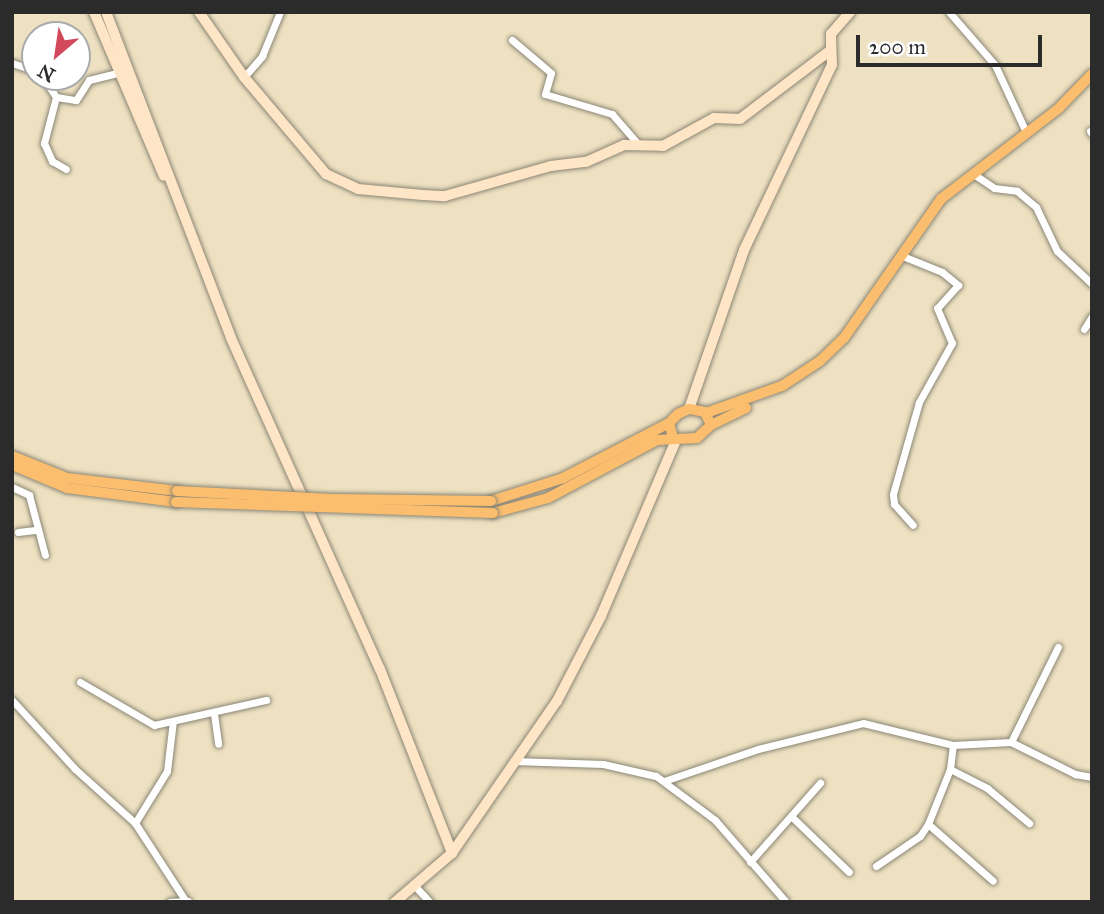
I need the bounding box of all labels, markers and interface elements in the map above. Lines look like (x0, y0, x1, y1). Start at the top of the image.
north arrow (21, 21, 91, 91)
scale bar (859, 21, 1044, 65)
text: 200 m (869, 34, 926, 60)
text: N (34, 59, 59, 87)

